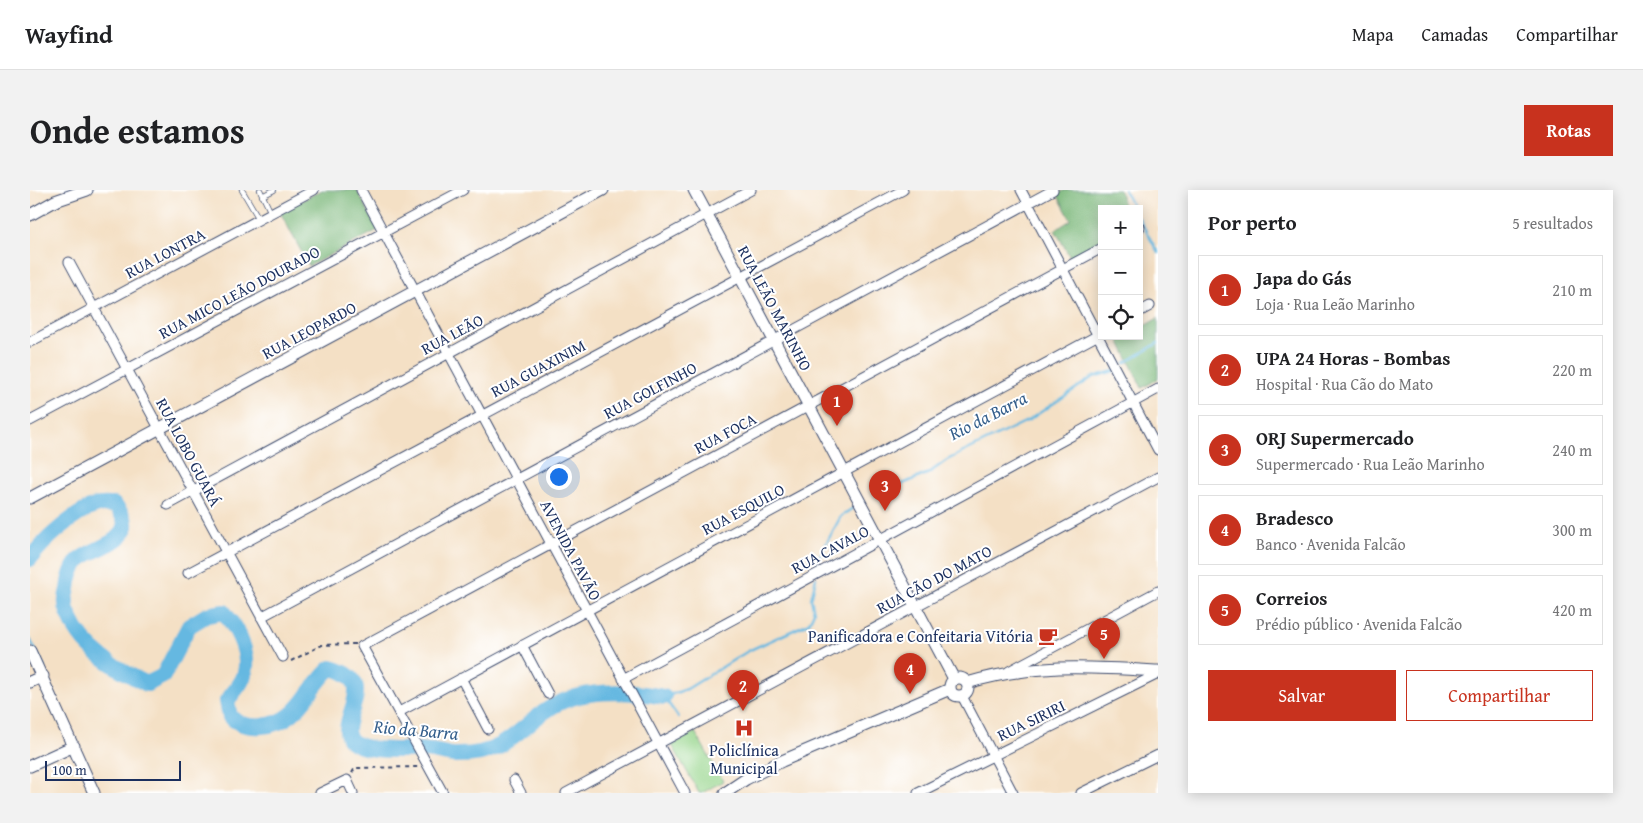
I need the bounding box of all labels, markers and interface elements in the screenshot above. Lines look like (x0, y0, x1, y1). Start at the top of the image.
text: Wayfind (25, 17, 113, 52)
text: Mapa (1352, 21, 1393, 48)
text: Camadas (1421, 21, 1488, 48)
text: Compartilhar (1516, 21, 1618, 48)
text: Onde estamos (30, 105, 245, 156)
button: Rotas (1524, 105, 1613, 156)
map controls (1098, 205, 1143, 340)
button: + (1098, 205, 1143, 250)
text: Por perto (1208, 207, 1297, 238)
text: 5 resultados (1512, 211, 1593, 235)
street label: RUA LONTRA (120, 222, 210, 284)
street label: RUA MICO LEÃO DOURADO (154, 239, 324, 345)
street label: RUA LEÃO MARINHO (732, 241, 818, 375)
button: − (1098, 250, 1143, 295)
text: Japa do Gás (1256, 264, 1352, 292)
text: 1 (1221, 278, 1229, 302)
text: 210 m (1552, 278, 1592, 302)
text: Loja · Rua Leão Marinho (1256, 292, 1415, 316)
street label: RUA LEOPARDO (258, 295, 361, 365)
button: locate (1098, 295, 1143, 340)
street label: RUA LEÃO (417, 307, 488, 360)
street label: RUA GUAXINIM (486, 333, 590, 403)
text: UPA 24 Horas - Bombas (1256, 344, 1450, 372)
street label: RUA GOLFINHO (599, 355, 701, 425)
text: 2 (1221, 358, 1229, 382)
text: 220 m (1552, 358, 1592, 382)
text: Hospital · Rua Cão do Mato (1256, 372, 1433, 396)
water label: Rio da Barra (943, 384, 1032, 447)
pin: 1 (821, 385, 853, 426)
street label: RUA LOBO GUARÁ (150, 393, 228, 511)
street label: RUA FOCA (689, 406, 761, 459)
text: ORJ Supermercado (1256, 424, 1414, 452)
text: 3 (1221, 438, 1229, 462)
text: 240 m (1552, 438, 1592, 462)
text: Supermercado · Rua Leão Marinho (1256, 452, 1485, 476)
your location (546, 464, 572, 490)
pin: 3 (869, 470, 901, 511)
street label: RUA ESQUILO (697, 477, 789, 541)
street label: AVENIDA PAVÃO (534, 495, 608, 605)
text: Bradesco (1256, 504, 1333, 532)
street label: RUA CAVALO (787, 518, 873, 580)
text: 4 (1221, 518, 1229, 542)
text: 300 m (1552, 518, 1592, 542)
text: Banco · Avenida Falcão (1256, 532, 1406, 556)
street label: RUA CÃO DO MATO (872, 538, 996, 620)
text: Correios (1256, 584, 1328, 612)
text: 5 (1221, 598, 1229, 622)
text: 420 m (1552, 598, 1592, 622)
text: Prédio público · Avenida Falcão (1256, 612, 1462, 636)
pin: 5 (1088, 618, 1120, 659)
place label: Panificadora e Confeitaria Vitória (808, 624, 1033, 648)
cafe icon: Panificadora e Confeitaria Vitória (1037, 625, 1059, 647)
pin: 4 (894, 653, 926, 694)
pin: 2 (727, 670, 759, 711)
button: Salvar (1208, 670, 1396, 721)
button: Compartilhar (1406, 670, 1593, 721)
street label: RUA SIRIRI (993, 693, 1069, 747)
water label: Rio da Barra (372, 712, 460, 747)
hospital icon: Policlínica Municipal (733, 717, 755, 739)
place label: Policlínica Municipal (709, 738, 779, 780)
scale bar (45, 758, 181, 781)
text: 100 m (52, 760, 87, 780)

